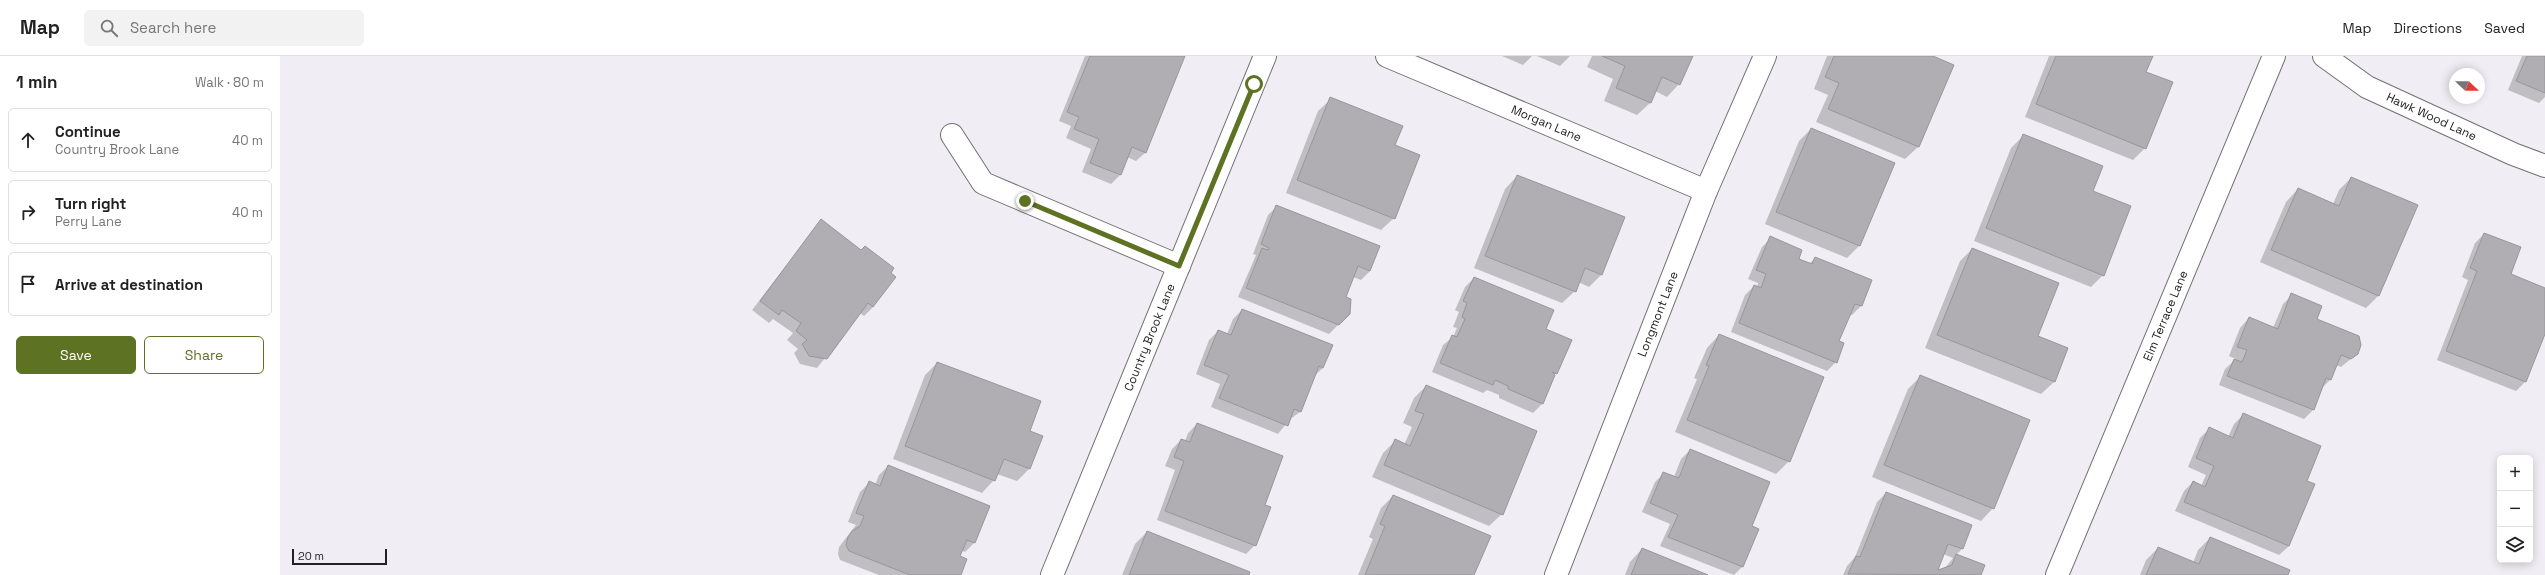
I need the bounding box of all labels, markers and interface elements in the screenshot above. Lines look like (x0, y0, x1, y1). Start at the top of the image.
search box (84, 10, 364, 46)
text: Map (20, 15, 60, 40)
icon: search (98, 17, 120, 39)
text: Search here (130, 18, 216, 37)
text: Map (2342, 19, 2372, 37)
text: Directions (2394, 19, 2462, 37)
text: Saved (2484, 19, 2525, 37)
north arrow (2449, 68, 2485, 104)
text: 1 min (16, 71, 58, 93)
text: Walk · 80 m (195, 74, 264, 91)
route start (1245, 75, 1263, 93)
street label: Hawk Wood Lane (2384, 89, 2479, 144)
street label: Morgan Lane (1509, 101, 1584, 145)
text: Continue (55, 122, 121, 141)
icon: ahead (17, 129, 39, 151)
text: 40 m (232, 132, 263, 149)
text: Country Brook Lane (55, 141, 179, 158)
route end (1016, 192, 1034, 210)
text: Turn right (55, 194, 126, 213)
icon: right (17, 201, 39, 223)
text: 40 m (232, 204, 263, 221)
text: Perry Lane (55, 213, 122, 230)
street label: Elm Terrace Lane (2139, 268, 2191, 363)
street label: Longmont Lane (1634, 269, 1682, 359)
icon: arrive (17, 273, 39, 295)
text: Arrive at destination (55, 275, 203, 294)
street label: Country Brook Lane (1120, 281, 1179, 393)
button: Save (16, 336, 136, 374)
button: Share (144, 336, 264, 374)
map controls (2497, 455, 2533, 563)
button: + (2497, 455, 2533, 491)
button: − (2497, 491, 2533, 527)
button: layers (2497, 527, 2533, 563)
scale bar (292, 547, 387, 566)
text: 20 m (298, 549, 324, 563)

